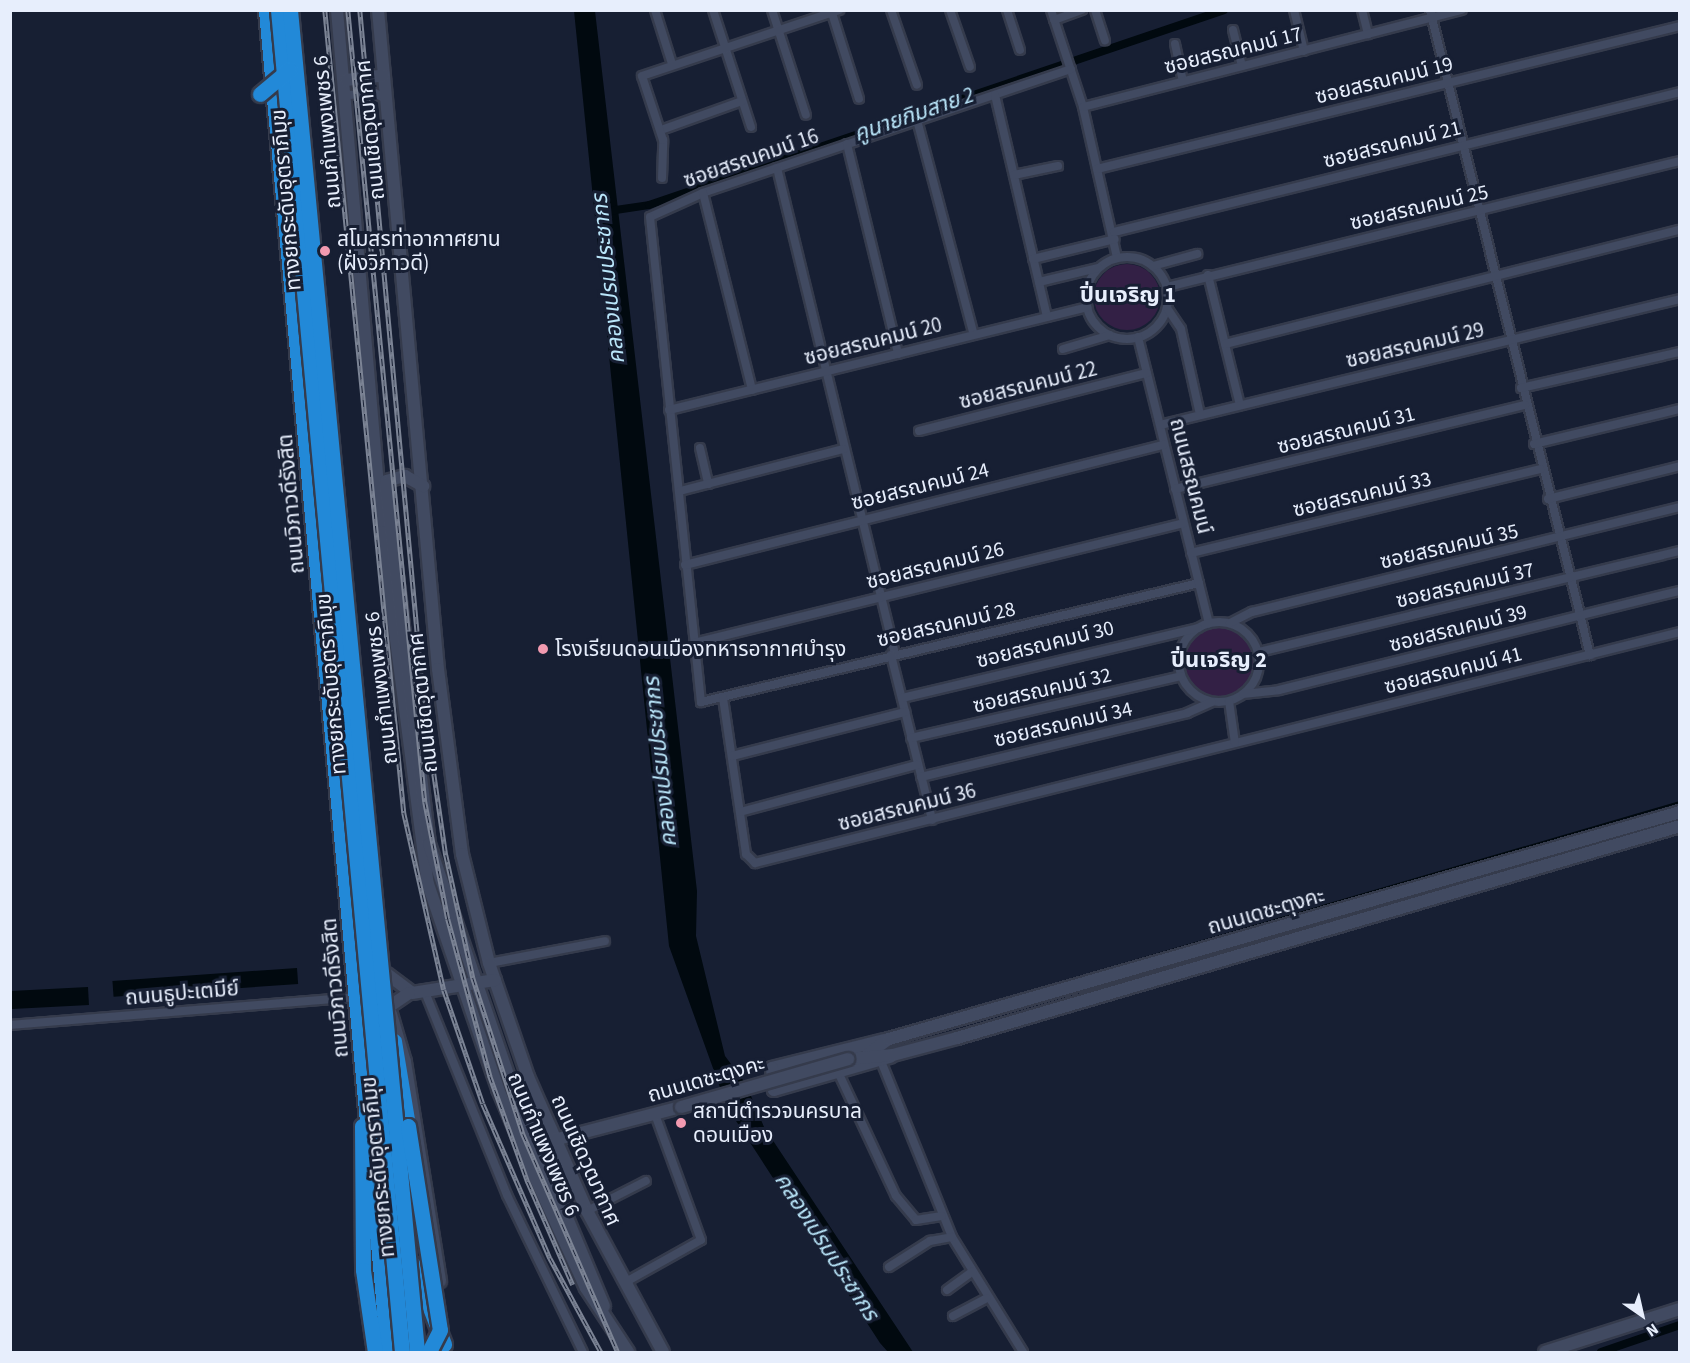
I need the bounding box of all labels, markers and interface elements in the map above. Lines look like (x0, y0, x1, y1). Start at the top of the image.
street label: ซอยสรณคมน์ 17 (1161, 21, 1305, 79)
street label: ซอยสรณคมน์ 19 (1312, 51, 1456, 109)
street label: ถนนกำแพงเพชร 6 (308, 54, 346, 210)
street label: ถนนเชิดวุฒากาศ (350, 59, 390, 201)
water label: คูนายกิมสาย 2 (850, 82, 978, 148)
street label: ทางยกระดับอุตราภิมุข (266, 108, 306, 292)
street label: ซอยสรณคมน์ 21 (1320, 115, 1464, 173)
street label: ซอยสรณคมน์ 16 (680, 123, 822, 193)
street label: ซอยสรณคมน์ 25 (1347, 179, 1491, 235)
water label: คลองเปรมประชากร (587, 193, 631, 365)
place label: สโมสรท่าอากาศยาน (ฝั่งวิภาวดี) (337, 226, 501, 276)
marker: สโมสรท่าอากาศยาน (ฝั่งวิภาวดี) (318, 244, 332, 258)
district label: ปิ่นเจริญ 1 (1080, 283, 1176, 309)
street label: ซอยสรณคมน์ 20 (801, 312, 945, 370)
street label: ซอยสรณคมน์ 29 (1343, 317, 1487, 373)
street label: ซอยสรณคมน์ 22 (956, 356, 1100, 414)
street label: ซอยสรณคมน์ 31 (1274, 401, 1418, 459)
street label: ถนนสรณคมน์ (1164, 416, 1218, 536)
street label: ถนนวิภาวดีรังสิต (272, 433, 310, 575)
street label: ซอยสรณคมน์ 24 (848, 457, 992, 515)
street label: ซอยสรณคมน์ 33 (1290, 466, 1434, 522)
street label: ซอยสรณคมน์ 35 (1377, 518, 1521, 574)
street label: ซอยสรณคมน์ 26 (863, 536, 1007, 594)
street label: ซอยสรณคมน์ 37 (1393, 557, 1537, 613)
street label: ทางยกระดับอุตราภิมุข (311, 592, 351, 776)
street label: ซอยสรณคมน์ 28 (874, 596, 1018, 652)
street label: ซอยสรณคมน์ 39 (1386, 599, 1530, 657)
street label: ถนนกำแพงเพชร 6 (359, 610, 403, 766)
street label: ซอยสรณคมน์ 30 (973, 615, 1117, 673)
street label: ถนนเชิดวุฒากาศ (403, 632, 443, 774)
place label: โรงเรียนดอนเมืองทหารอากาศบำรุง (555, 636, 846, 662)
street label: ซอยสรณคมน์ 41 (1381, 641, 1525, 699)
marker: โรงเรียนดอนเมืองทหารอากาศบำรุง (536, 642, 550, 656)
district label: ปิ่นเจริญ 2 (1171, 648, 1267, 674)
street label: ซอยสรณคมน์ 32 (970, 662, 1114, 718)
water label: คลองเปรมประชากร (639, 676, 683, 848)
street label: ซอยสรณคมน์ 34 (991, 696, 1135, 752)
street label: ซอยสรณคมน์ 36 (835, 778, 979, 836)
street label: ถนนเดชะตุงคะ (1205, 882, 1327, 940)
street label: ถนนวิภาวดีรังสิต (316, 917, 354, 1059)
street label: ถนนธูปะเตมีย์ (124, 975, 240, 1011)
street label: ถนนเดชะตุงคะ (645, 1050, 767, 1108)
street label: ถนนกำแพงเพชร 6 (502, 1068, 586, 1220)
street label: ทางยกระดับอุตราภิมุข (356, 1075, 400, 1259)
street label: ถนนเชิดวุฒากาศ (546, 1090, 626, 1230)
place label: สถานีตำรวจนครบาล ดอนเมือง (693, 1098, 862, 1148)
marker: สถานีตำรวจนครบาล ดอนเมือง (674, 1116, 688, 1130)
water label: คลองเปรมประชากร (768, 1168, 884, 1326)
north arrow (1612, 1285, 1672, 1345)
text: N (1642, 1318, 1663, 1342)

